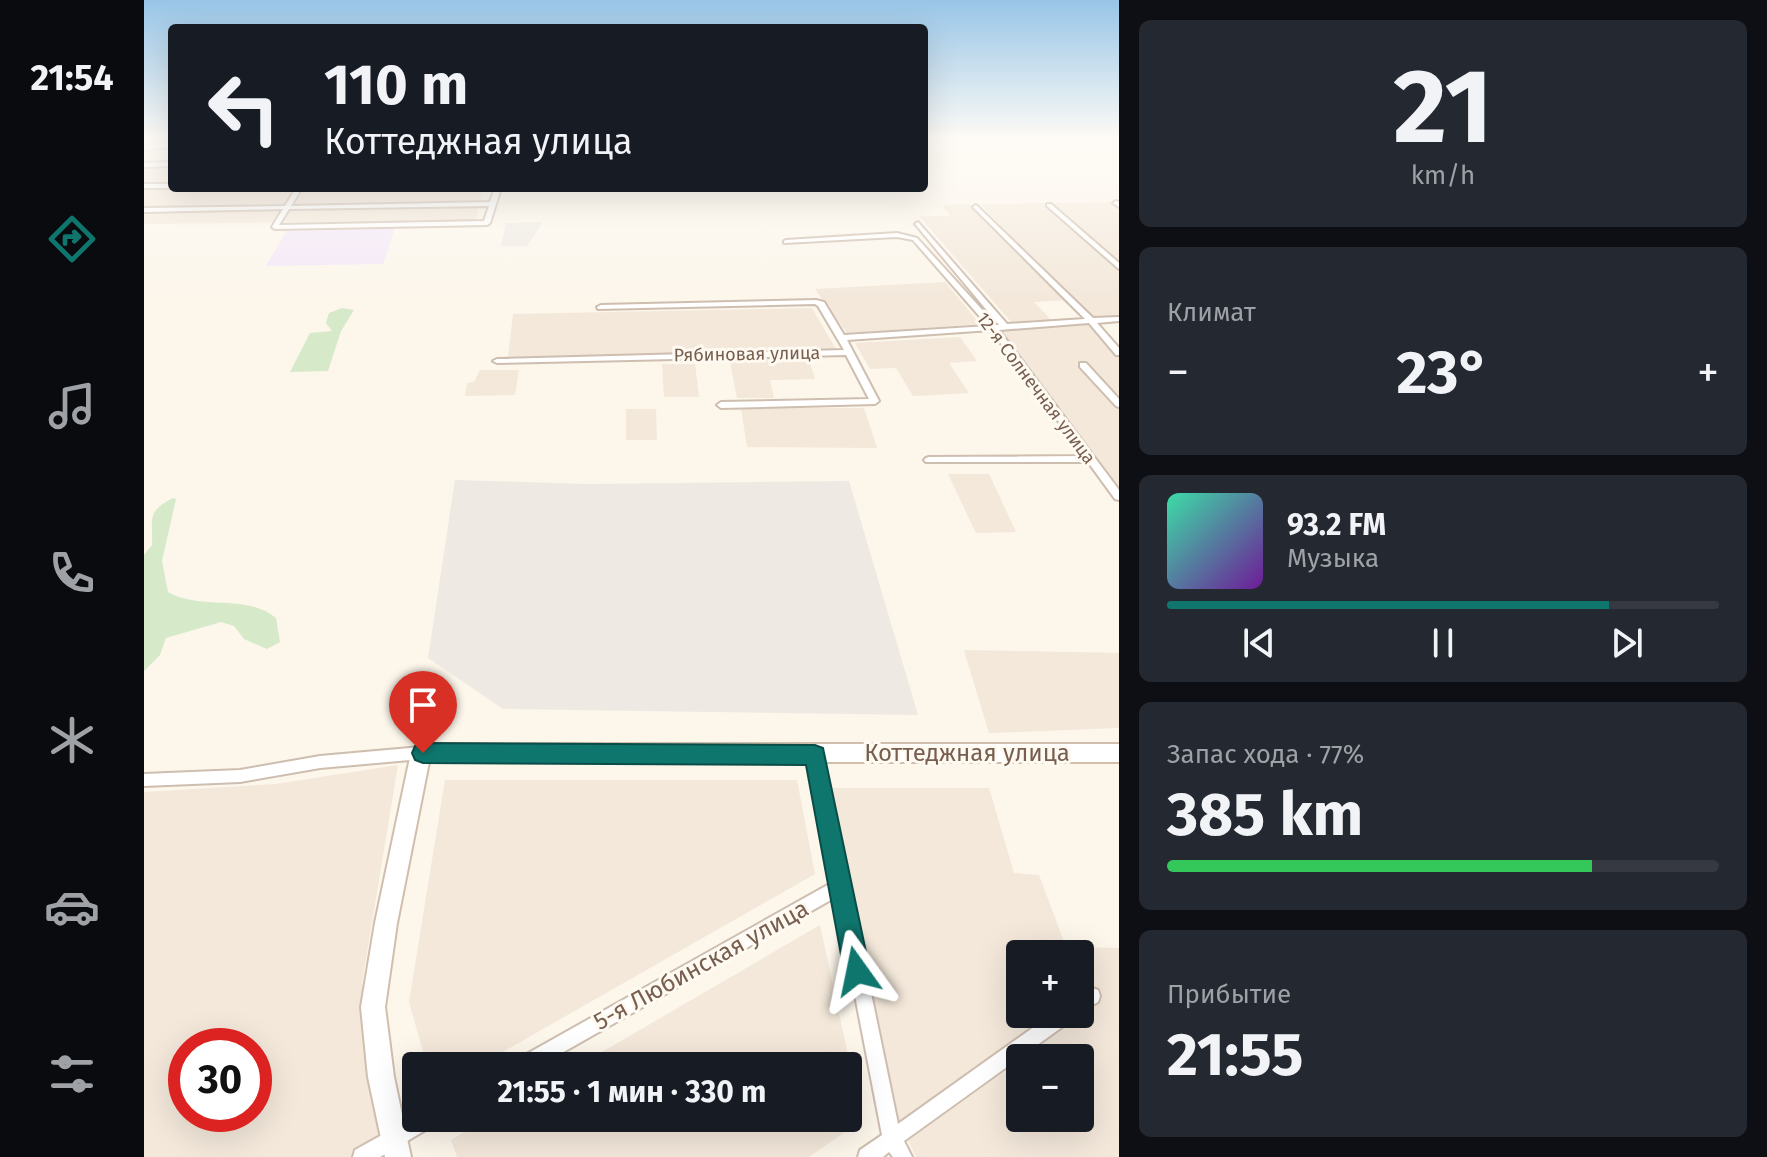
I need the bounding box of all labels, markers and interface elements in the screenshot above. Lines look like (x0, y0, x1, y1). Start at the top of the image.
text: 21 (1393, 45, 1493, 170)
text: 110 m (324, 52, 468, 119)
text: 21:54 (30, 56, 114, 100)
icon: left (192, 56, 296, 160)
text: Коттеджная улица (324, 120, 633, 164)
text: km/h (1411, 160, 1475, 191)
icon: directions (44, 211, 100, 267)
text: Климат (1167, 297, 1256, 328)
street label: 12-я Солнечная улица (972, 308, 1100, 468)
text: 23° (1396, 337, 1490, 409)
street label: Рябиновая улица (674, 342, 820, 366)
text: − (1167, 346, 1189, 399)
text: + (1697, 346, 1719, 399)
icon: music (44, 378, 100, 434)
text: 93.2 FM (1287, 507, 1386, 543)
text: Музыка (1287, 543, 1379, 574)
icon: phone (44, 545, 100, 601)
icon: previous (1237, 621, 1281, 665)
icon: pause (1421, 621, 1465, 665)
icon: next (1605, 621, 1649, 665)
pin (389, 671, 457, 753)
icon: arrive (401, 683, 445, 727)
icon: climate (44, 712, 100, 768)
street label: Коттеджная улица (864, 739, 1070, 767)
text: Запас хода · 77% (1167, 739, 1364, 770)
text: 385 km (1167, 779, 1363, 851)
icon: car (44, 879, 100, 935)
street label: 5-я Любинская улица (589, 894, 813, 1036)
position arrow (815, 929, 899, 1013)
map controls (1006, 940, 1094, 1132)
button: + (1006, 940, 1094, 1028)
text: Прибытие (1167, 979, 1291, 1010)
text: 21:55 (1167, 1019, 1303, 1091)
speed limit sign: 30 (168, 1028, 272, 1132)
button: − (1006, 1044, 1094, 1132)
icon: filters (44, 1046, 100, 1102)
text: 21:55 · 1 мин · 330 m (498, 1074, 766, 1110)

